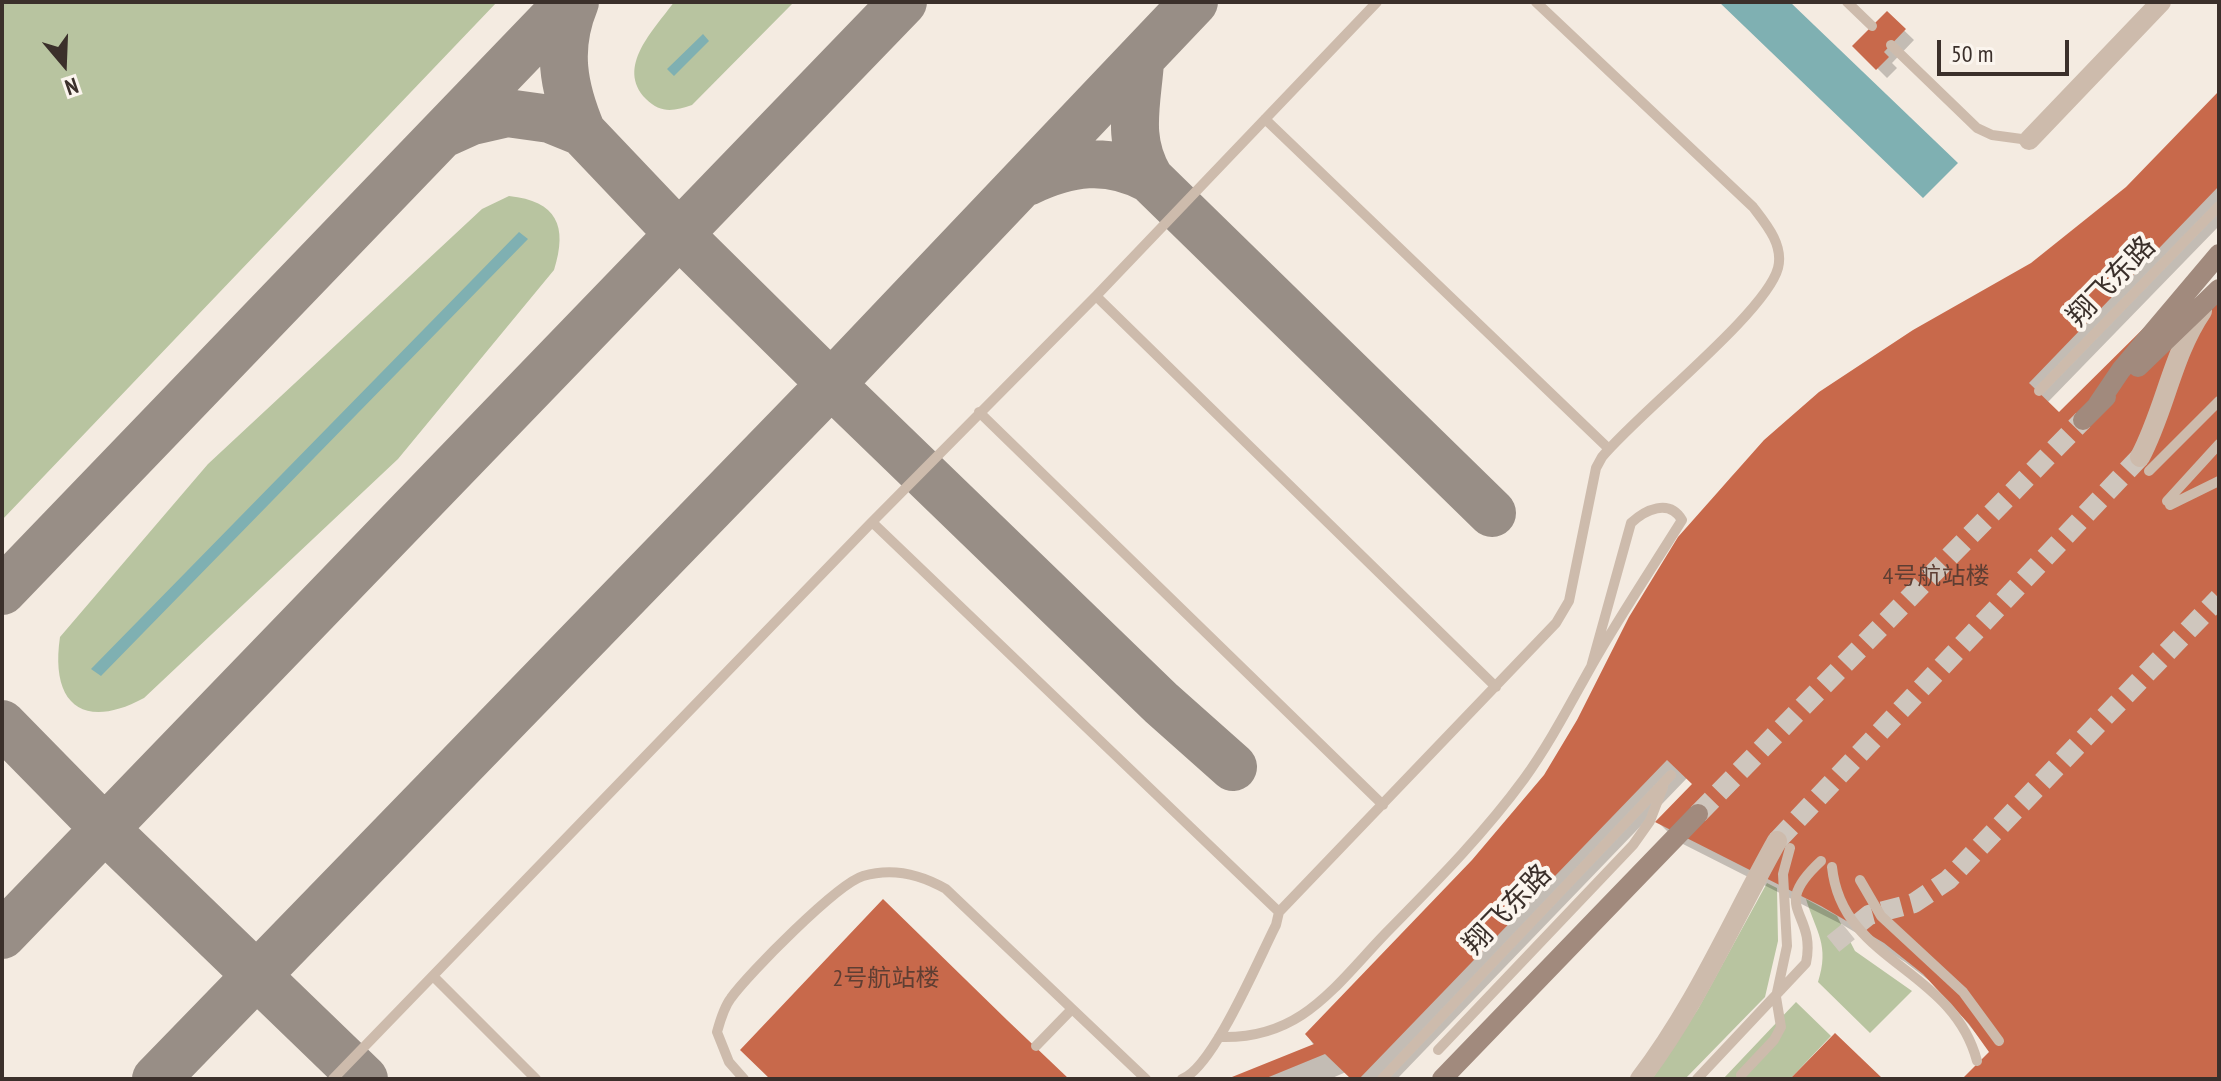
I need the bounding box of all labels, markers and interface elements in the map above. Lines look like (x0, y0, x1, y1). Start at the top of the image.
north arrow (24, 24, 104, 104)
scale bar (1941, 24, 2073, 74)
text: 50 m (1951, 38, 1993, 69)
text: N (62, 72, 82, 102)
street label: 翔飞东路 (2061, 230, 2163, 334)
house number: 4号航站楼 (1883, 563, 1989, 591)
street label: 翔飞东路 (1457, 858, 1559, 962)
house number: 2号航站楼 (833, 965, 939, 993)

